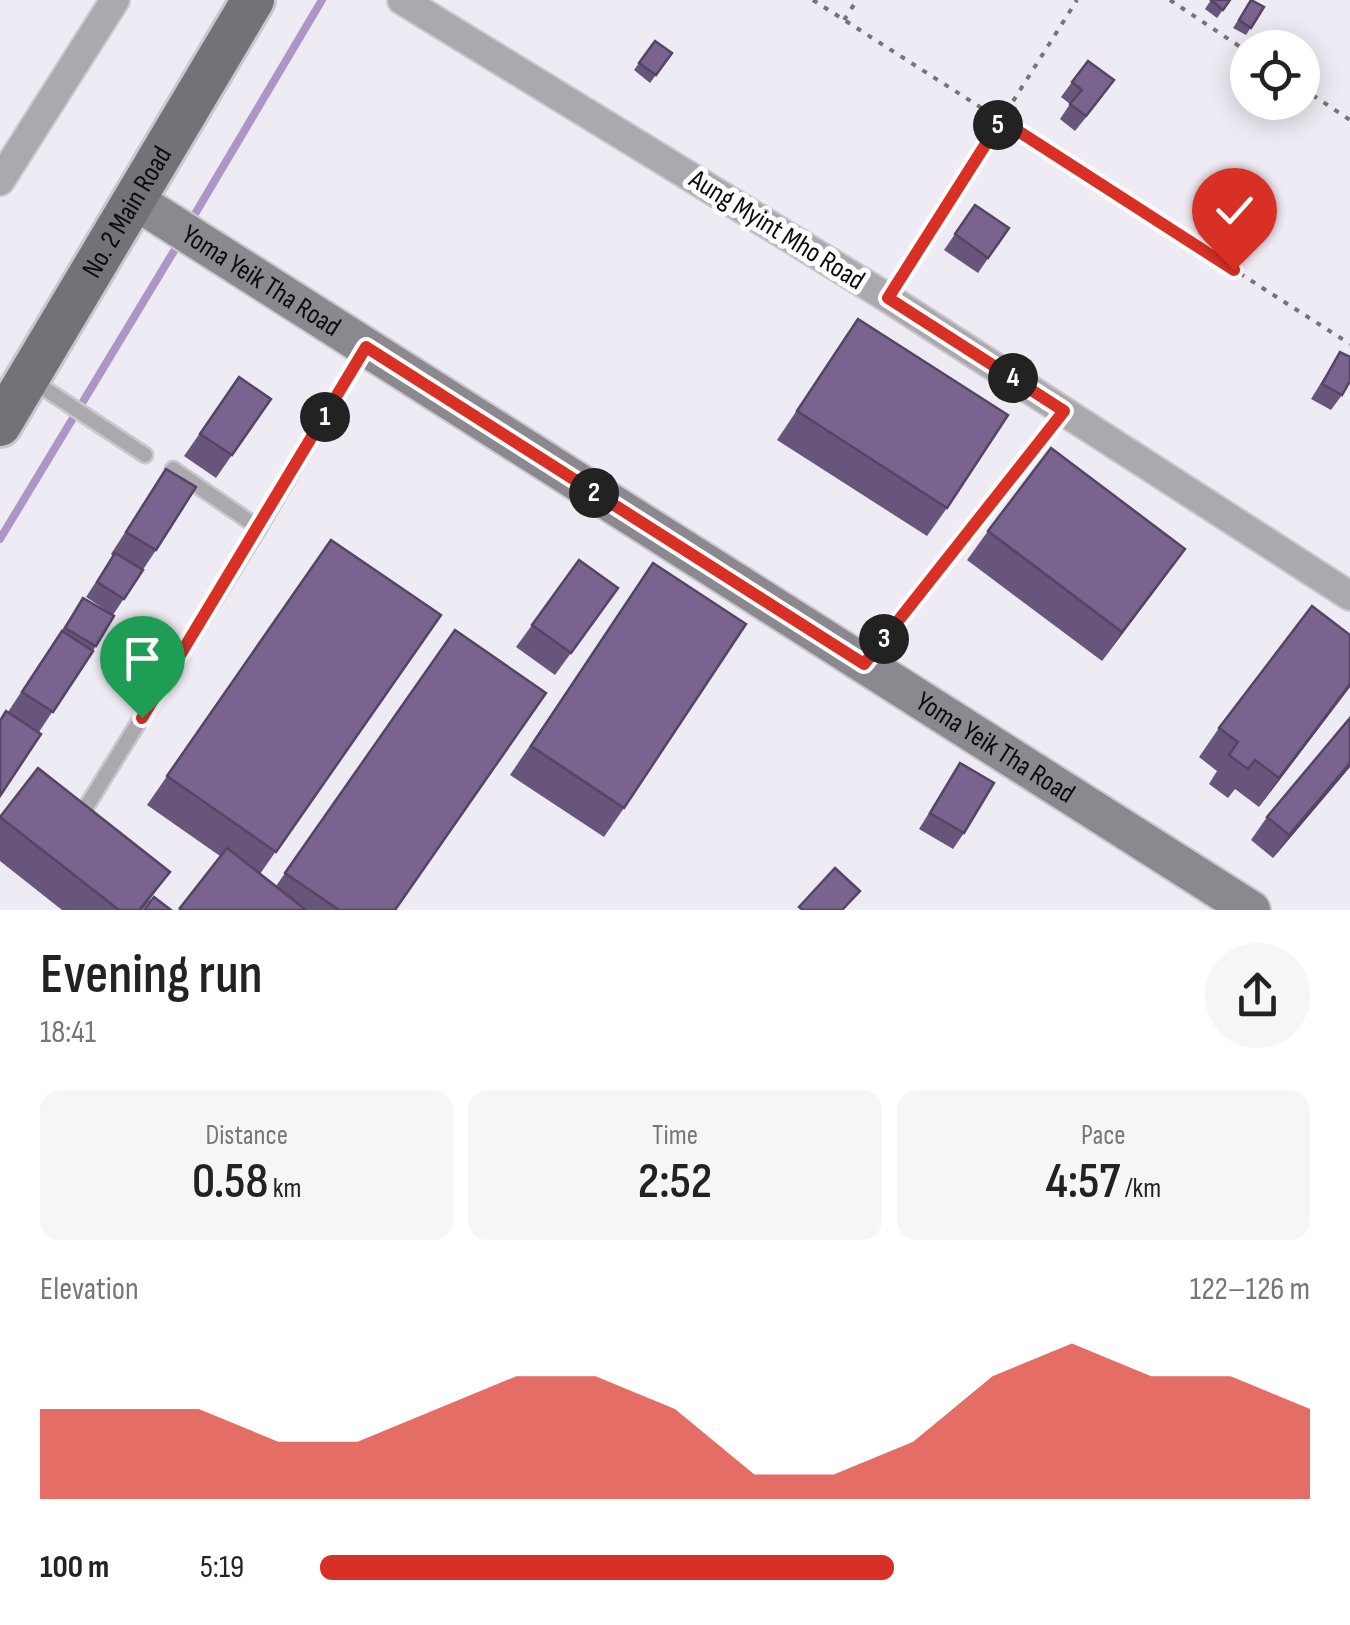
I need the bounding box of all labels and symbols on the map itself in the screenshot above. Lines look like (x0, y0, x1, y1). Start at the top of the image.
pin: 5 (973, 100, 1023, 150)
street label: No. 2 Main Road (75, 140, 179, 284)
street label: Aung Myint Mho Road (682, 162, 871, 297)
pin (1192, 168, 1277, 271)
street label: Yoma Yeik Tha Road (176, 218, 347, 343)
pin: 4 (988, 353, 1038, 403)
pin: 1 (300, 392, 350, 442)
pin: 2 (569, 468, 619, 518)
pin: 3 (859, 614, 909, 664)
pin (100, 616, 185, 719)
street label: Yoma Yeik Tha Road (910, 685, 1081, 810)

